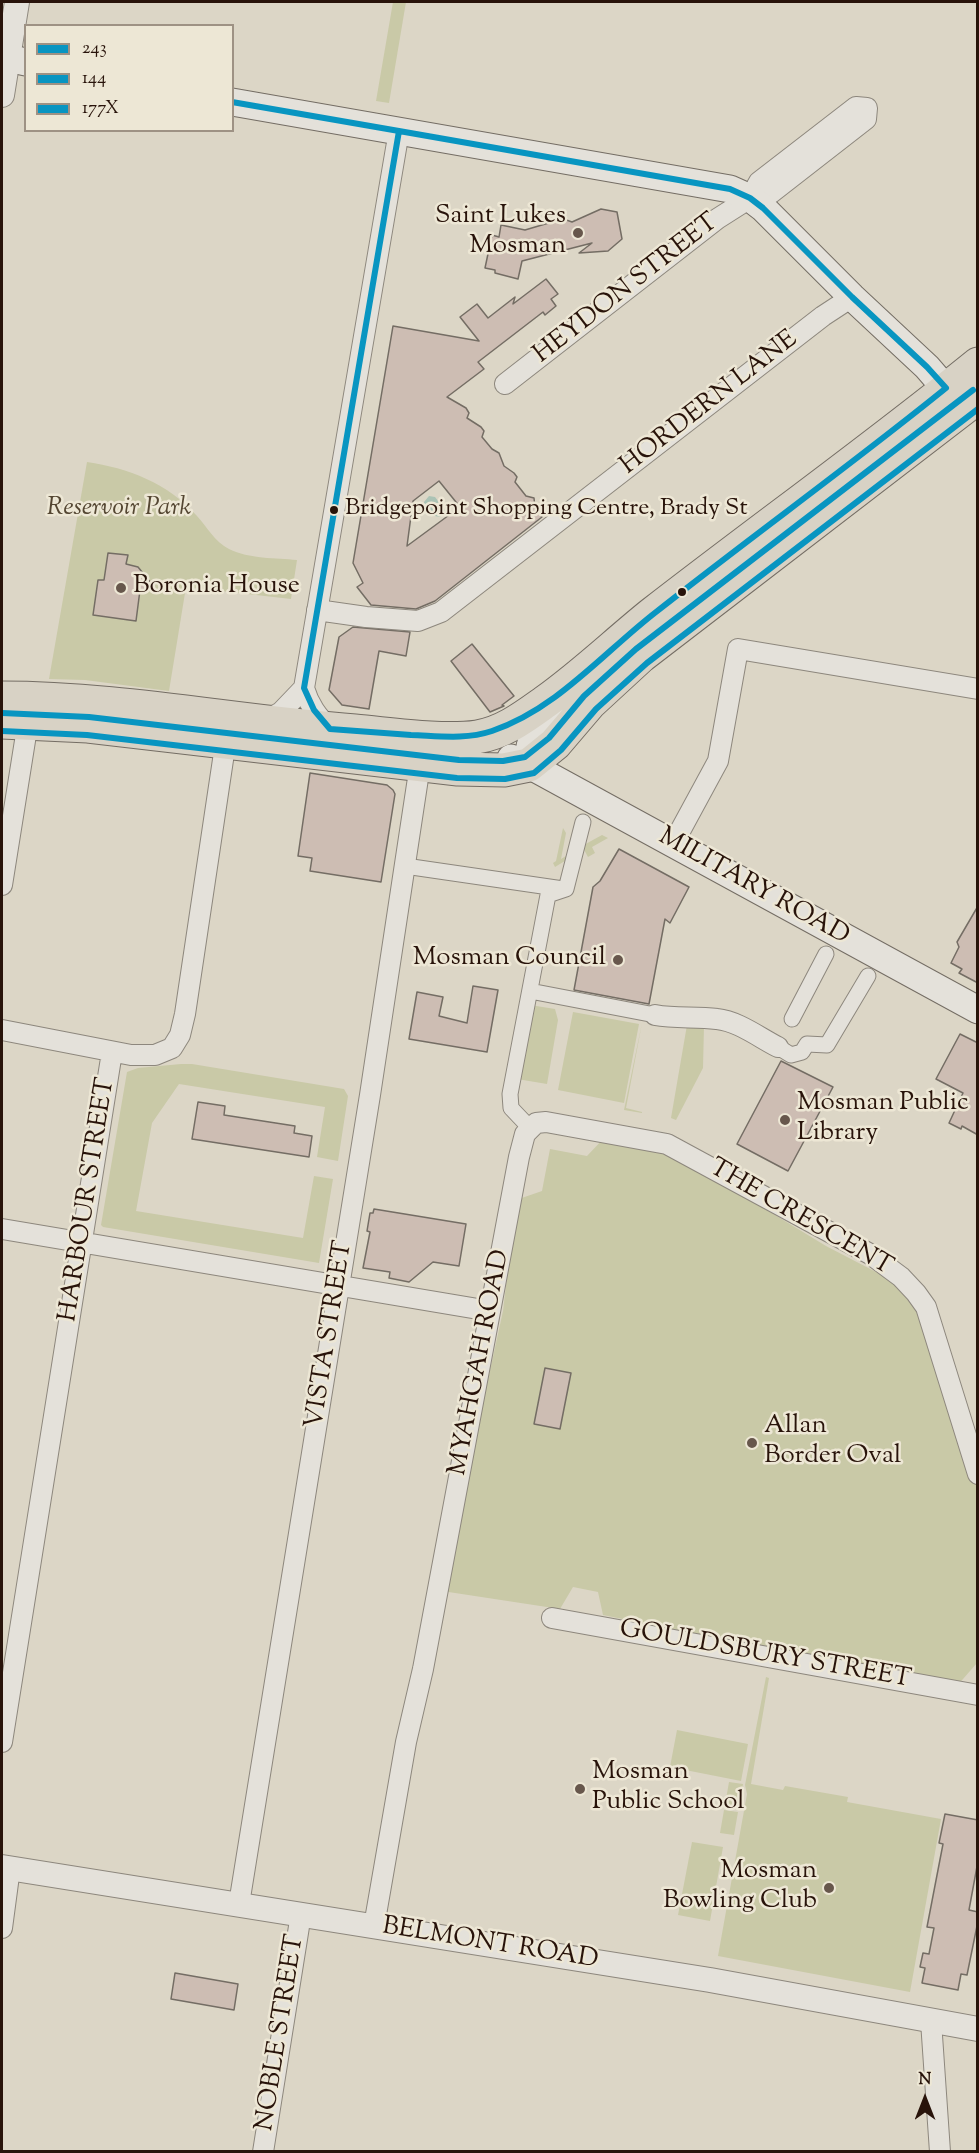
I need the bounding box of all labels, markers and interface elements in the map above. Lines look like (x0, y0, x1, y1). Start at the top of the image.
legend (24, 24, 234, 132)
text: 243 (82, 36, 107, 62)
text: 144 (82, 66, 106, 92)
text: 177X (82, 96, 119, 122)
place label: Saint Lukes Mosman (435, 202, 566, 264)
street label: HEYDON STREET (529, 208, 725, 372)
marker: Saint Lukes Mosman (571, 226, 585, 240)
street label: HORDERN LANE (615, 325, 805, 483)
park label: Reservoir Park (47, 494, 191, 526)
place label: Bridgepoint Shopping Centre, Brady St (345, 496, 748, 524)
marker: Bridgepoint Shopping Centre, Brady St (328, 504, 340, 516)
place label: Boronia House (133, 572, 300, 604)
marker: Boronia House (114, 581, 128, 595)
unlabelled marker (676, 586, 688, 598)
street label: MILITARY ROAD (652, 823, 854, 953)
place label: Mosman Council (413, 944, 606, 976)
marker: Mosman Council (611, 953, 625, 967)
street label: HARBOUR STREET (54, 1076, 124, 1324)
place label: Mosman Public Library (797, 1089, 969, 1150)
marker: Mosman Public Library (778, 1113, 792, 1127)
street label: THE CRESCENT (703, 1154, 897, 1284)
street label: VISTA STREET (301, 1239, 361, 1431)
street label: MYAHGAH ROAD (444, 1247, 518, 1479)
place label: Allan Border Oval (764, 1412, 901, 1474)
marker: Allan Border Oval (745, 1436, 759, 1450)
street label: GOULDSBURY STREET (617, 1615, 913, 1697)
place label: Mosman Public School (592, 1758, 745, 1820)
marker: Mosman Public School (573, 1782, 587, 1796)
place label: Mosman Bowling Club (663, 1857, 817, 1918)
marker: Mosman Bowling Club (822, 1881, 836, 1895)
street label: BELMONT ROAD (380, 1913, 600, 1977)
street label: NOBLE STREET (251, 1933, 313, 2133)
north arrow (895, 2069, 955, 2129)
text: N (919, 2069, 931, 2092)

